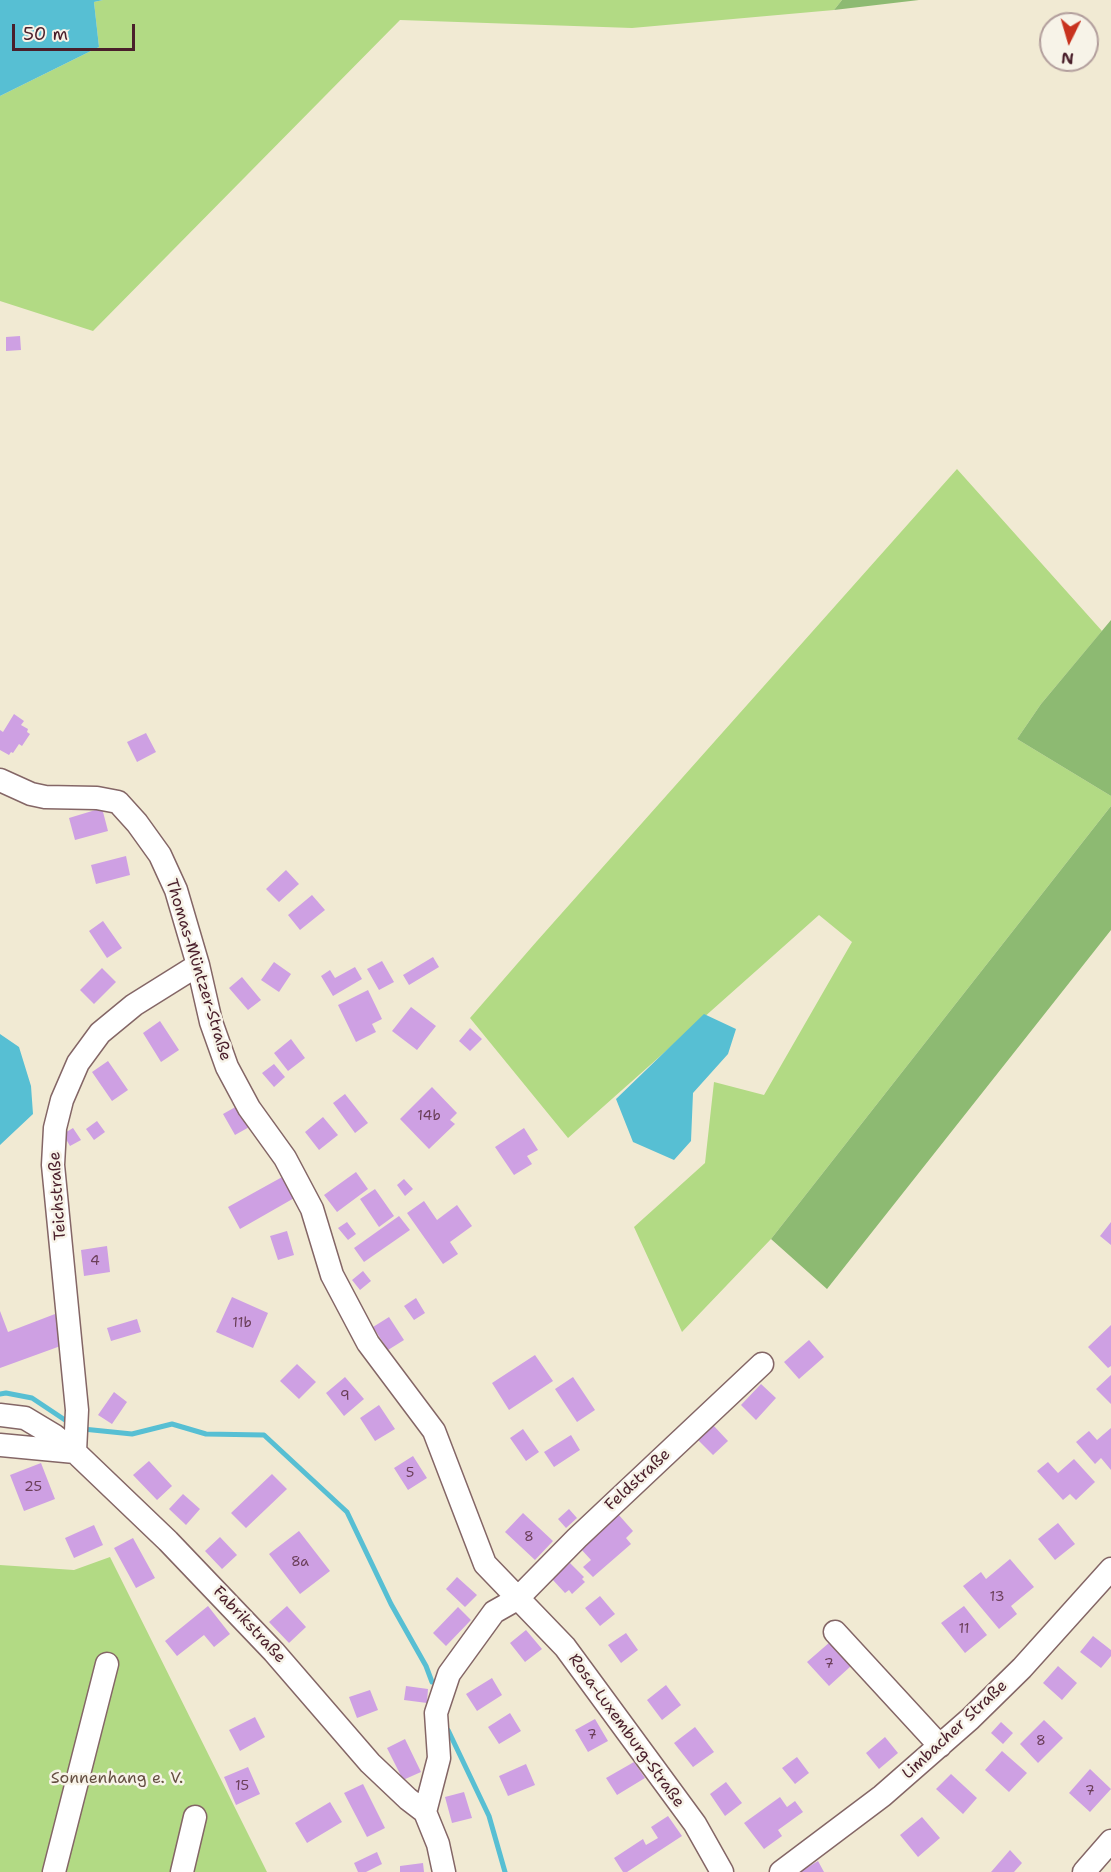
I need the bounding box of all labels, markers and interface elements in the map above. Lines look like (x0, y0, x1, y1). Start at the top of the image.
scale bar (15, 12, 138, 50)
north arrow (1039, 12, 1099, 72)
text: 50 m (23, 22, 68, 46)
text: N (1060, 47, 1075, 69)
street label: Thomas-Müntzer-Straße (161, 877, 235, 1063)
house number: 14b (417, 1108, 441, 1124)
street label: Teichstraße (45, 1151, 71, 1241)
house number: 4 (90, 1253, 100, 1269)
house number: 11b (232, 1315, 252, 1331)
house number: 9 (340, 1388, 350, 1404)
street label: Feldstraße (601, 1445, 675, 1515)
house number: 5 (406, 1465, 414, 1481)
house number: 25 (24, 1479, 42, 1495)
house number: 8 (524, 1529, 534, 1545)
house number: 8a (291, 1554, 309, 1570)
street label: Fabrikstraße (209, 1583, 289, 1667)
house number: 13 (990, 1589, 1004, 1605)
house number: 11 (958, 1621, 970, 1637)
street label: Rosa-Luxemburg-Straße (564, 1650, 688, 1812)
house number: 7 (824, 1656, 834, 1672)
street label: Limbacher Straße (899, 1676, 1011, 1784)
house number: 7 (587, 1727, 597, 1743)
house number: 8 (1036, 1733, 1046, 1749)
park label: Sonnenhang e. V. (51, 1769, 183, 1789)
house number: 15 (235, 1778, 249, 1794)
house number: 7 (1085, 1783, 1095, 1799)

